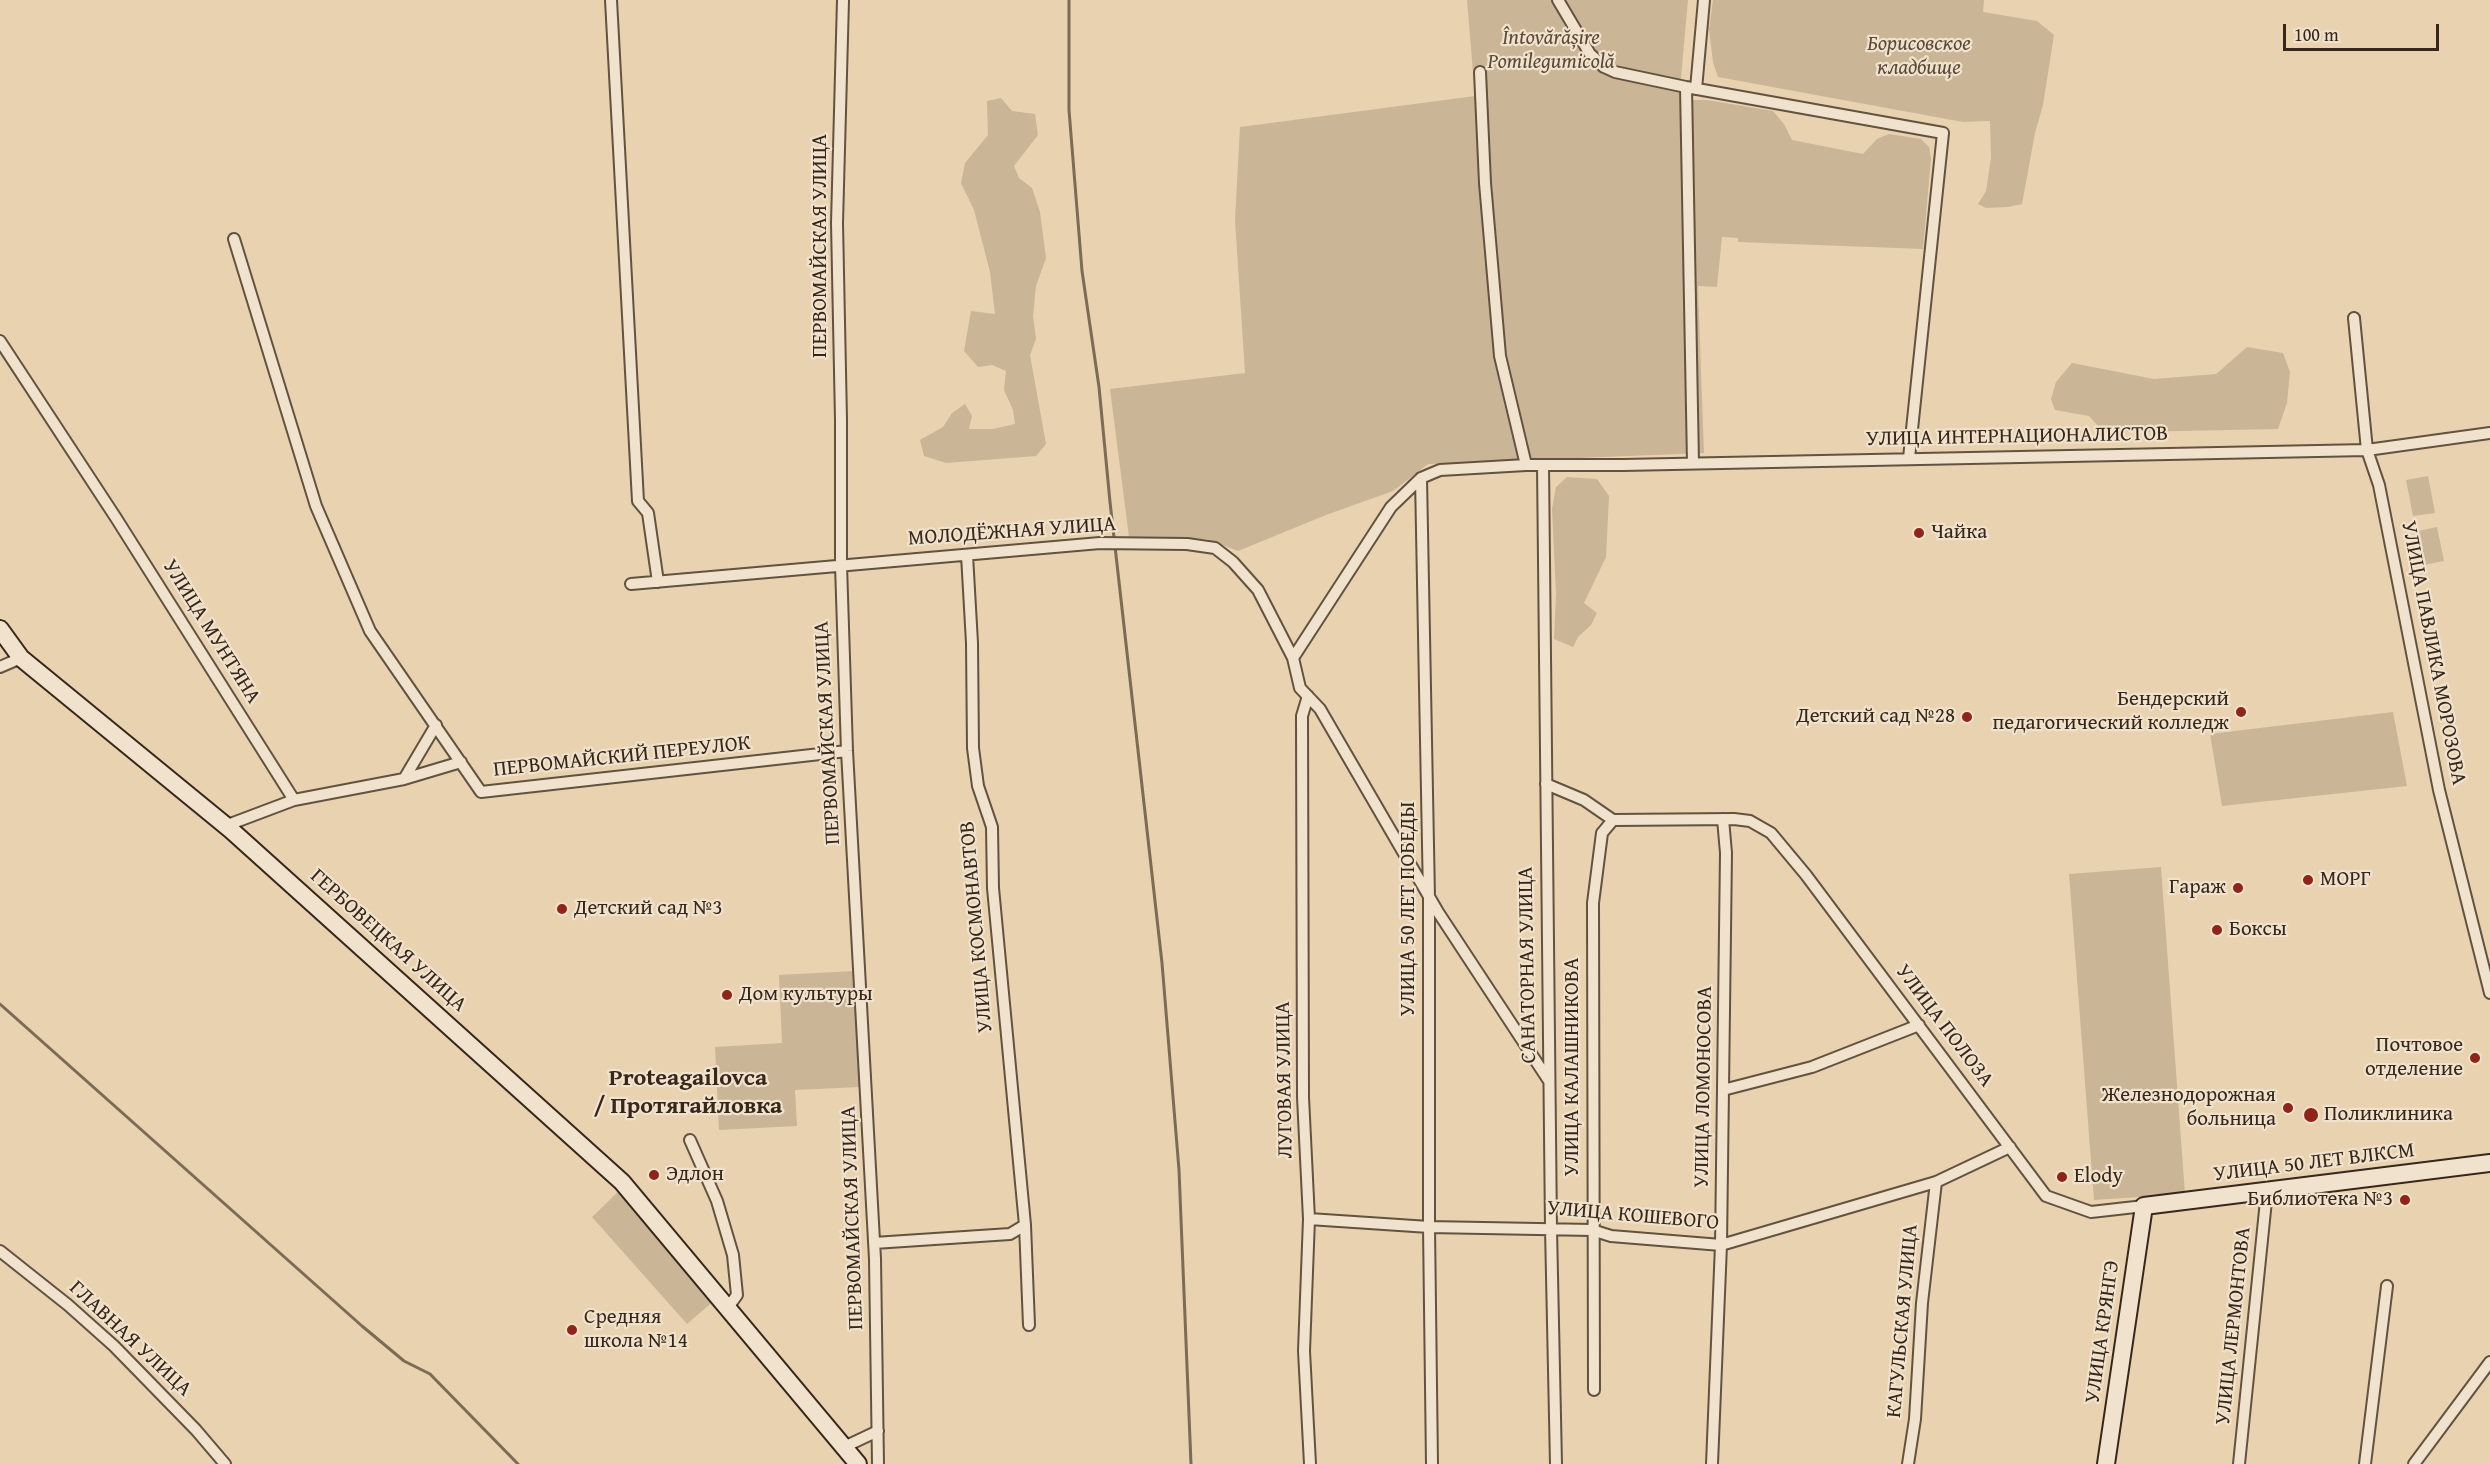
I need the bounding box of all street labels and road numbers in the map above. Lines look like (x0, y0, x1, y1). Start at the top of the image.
street label: ПЕРВОМАЙСКАЯ УЛИЦА (808, 134, 834, 358)
street label: УЛИЦА ИНТЕРНАЦИОНАЛИСТОВ (1866, 422, 2168, 452)
street label: МОЛОДЁЖНАЯ УЛИЦА (907, 512, 1117, 552)
street label: УЛИЦА ПАВЛИКА МОРОЗОВА (2395, 519, 2471, 787)
street label: УЛИЦА МУНТЯНА (157, 555, 265, 709)
street label: ПЕРВОМАЙСКАЯ УЛИЦА (810, 620, 846, 846)
street label: ПЕРВОМАЙСКИЙ ПЕРЕУЛОК (492, 731, 752, 783)
street label: УЛИЦА 50 ЛЕТ ПОБЕДЫ (1396, 802, 1422, 1016)
street label: УЛИЦА КОСМОНАВТОВ (955, 820, 999, 1034)
street label: ГЕРБОВЕЦКАЯ УЛИЦА (305, 864, 471, 1018)
street label: САНАТОРНАЯ УЛИЦА (1514, 866, 1542, 1064)
street label: УЛИЦА КАЛАШНИКОВА (1560, 958, 1586, 1176)
street label: УЛИЦА ПОЛОЗА (1890, 960, 1998, 1092)
street label: УЛИЦА ЛОМОНОСОВА (1690, 986, 1718, 1188)
street label: ЛУГОВАЯ УЛИЦА (1271, 1001, 1299, 1159)
street label: ПЕРВОМАЙСКАЯ УЛИЦА (836, 1106, 870, 1330)
street label: УЛИЦА 50 ЛЕТ ВЛКСМ (2212, 1138, 2416, 1188)
street label: УЛИЦА КОШЕВОГО (1546, 1196, 1720, 1236)
street label: КАГУЛЬСКАЯ УЛИЦА (1882, 1223, 1924, 1419)
street label: УЛИЦА ЛЕРМОНТОВА (2211, 1226, 2257, 1426)
street label: УЛИЦА КРЯНГЭ (2081, 1259, 2125, 1405)
street label: ГЛАВНАЯ УЛИЦА (64, 1276, 196, 1402)

